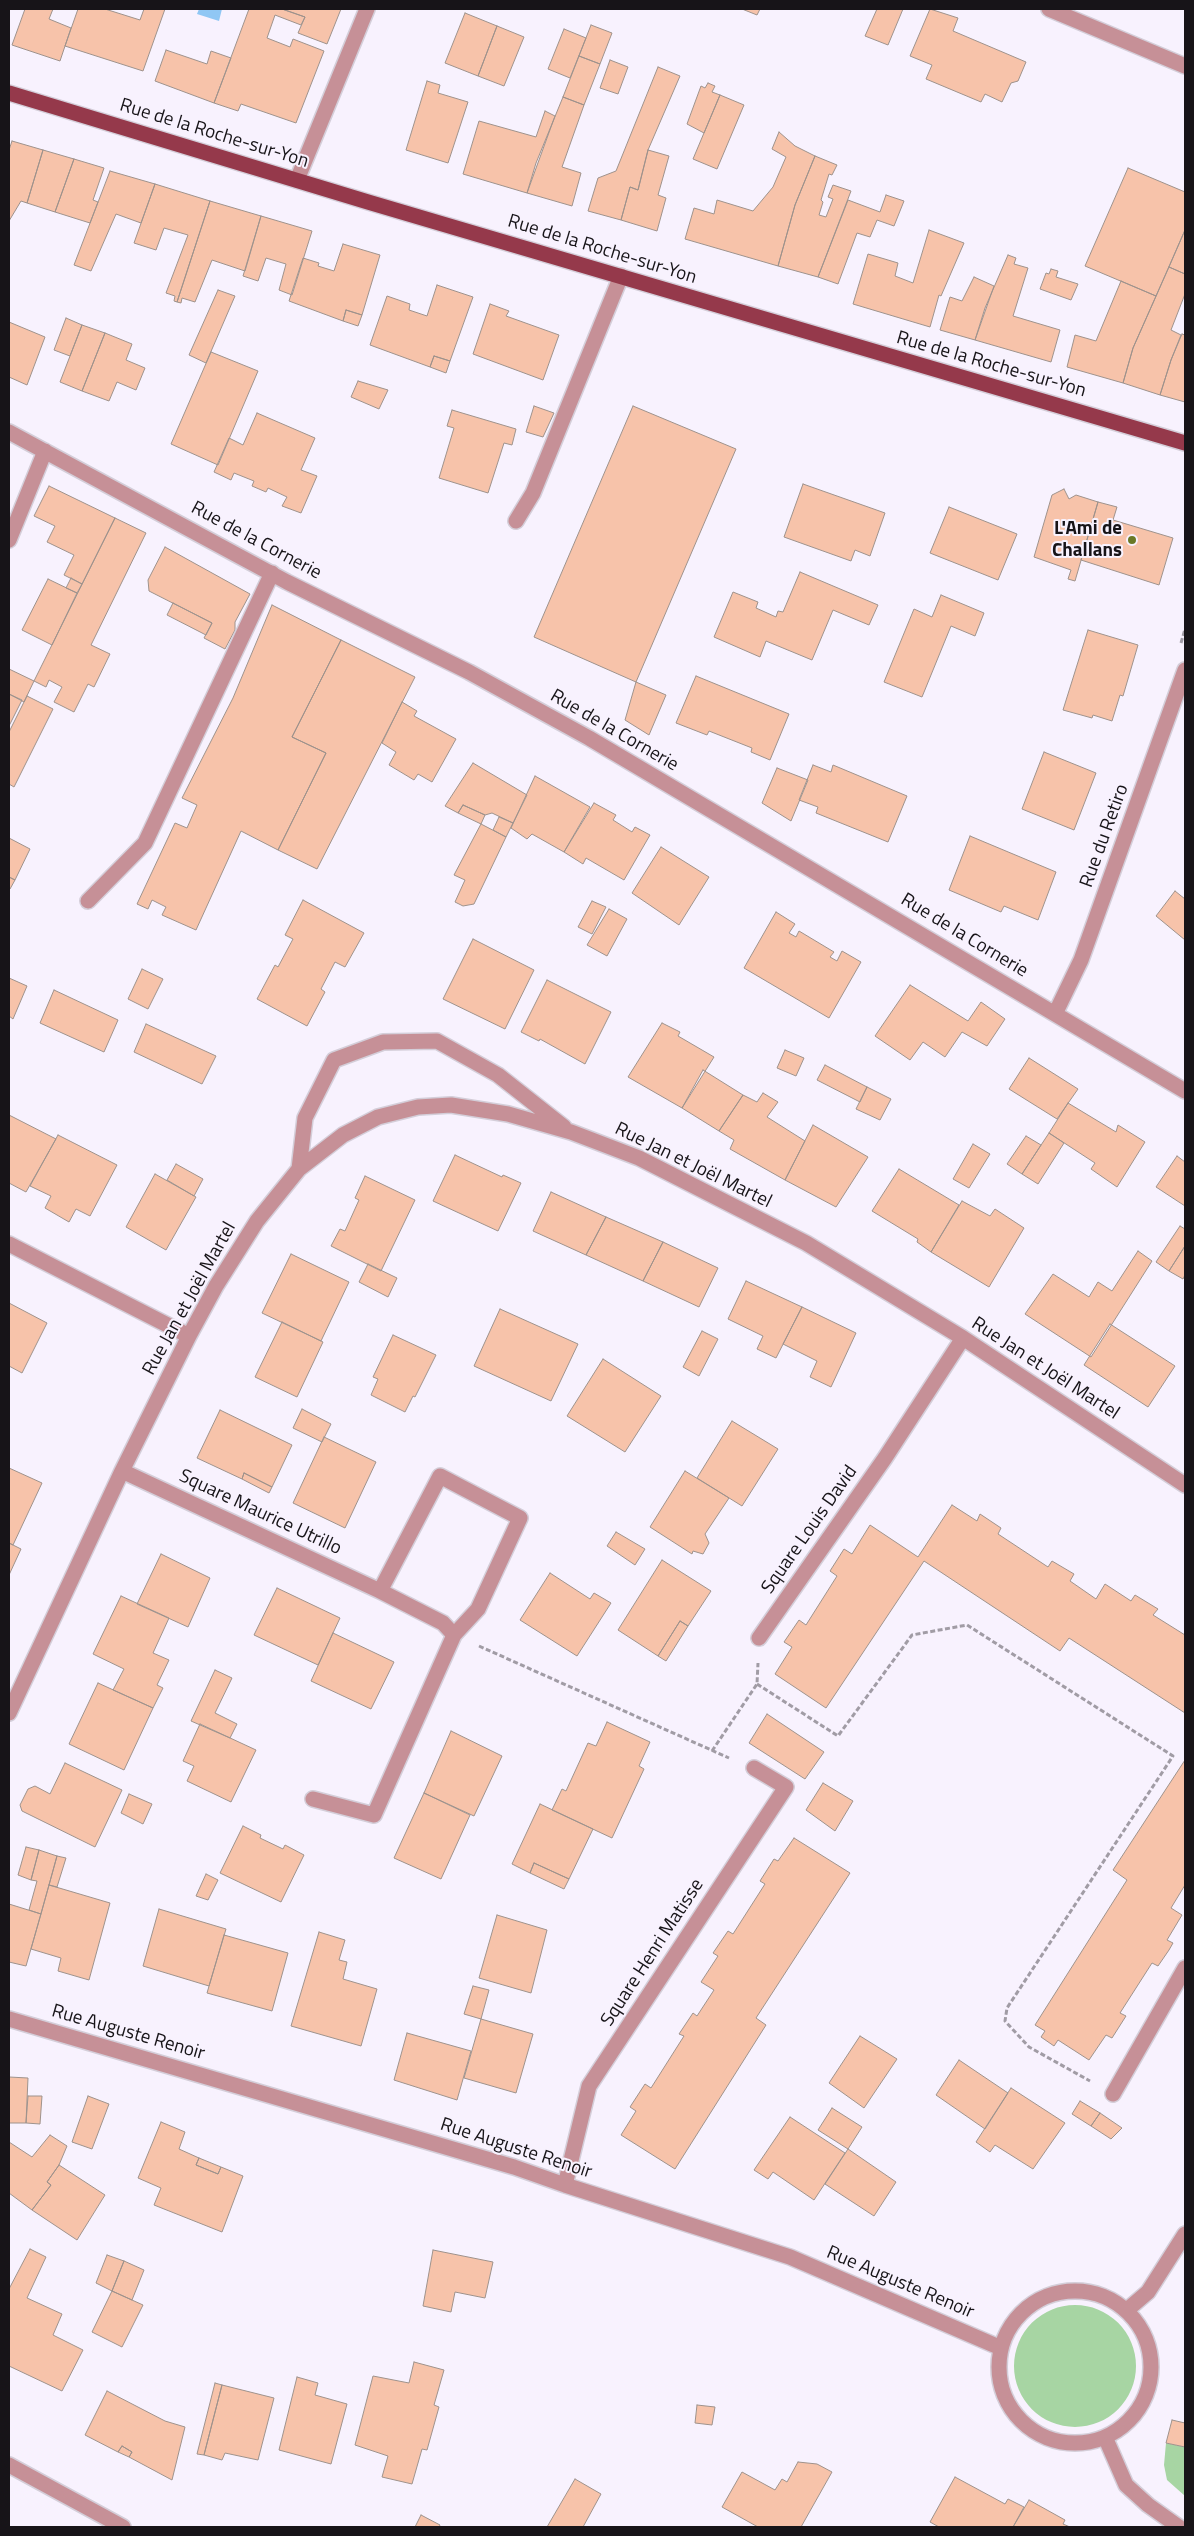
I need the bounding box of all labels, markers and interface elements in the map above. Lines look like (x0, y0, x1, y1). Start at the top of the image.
street label: Rue de la Roche-sur-Yon (117, 94, 311, 174)
street label: Rue de la Roche-sur-Yon (505, 210, 699, 290)
street label: Rue de la Roche-sur-Yon (894, 327, 1088, 403)
street label: Rue de la Cornerie (187, 497, 325, 585)
place label: L'Ami de Challans (1052, 518, 1122, 562)
marker: L'Ami de Challans (1126, 534, 1138, 546)
street label: Rue de la Cornerie (546, 685, 682, 777)
street label: Rue du Retiro (1076, 781, 1134, 891)
street label: Rue de la Cornerie (896, 889, 1032, 983)
street label: Rue Jan et Joël Martel (611, 1118, 775, 1214)
street label: Rue Jan et Joël Martel (138, 1218, 242, 1380)
street label: Rue Jan et Joël Martel (967, 1313, 1123, 1425)
street label: Square Louis David (757, 1461, 863, 1599)
street label: Square Maurice Utrillo (175, 1465, 345, 1561)
street label: Square Henri Matisse (597, 1875, 709, 2031)
street label: Rue Auguste Renoir (49, 2000, 207, 2066)
street label: Rue Auguste Renoir (437, 2114, 595, 2184)
street label: Rue Auguste Renoir (823, 2242, 977, 2324)

